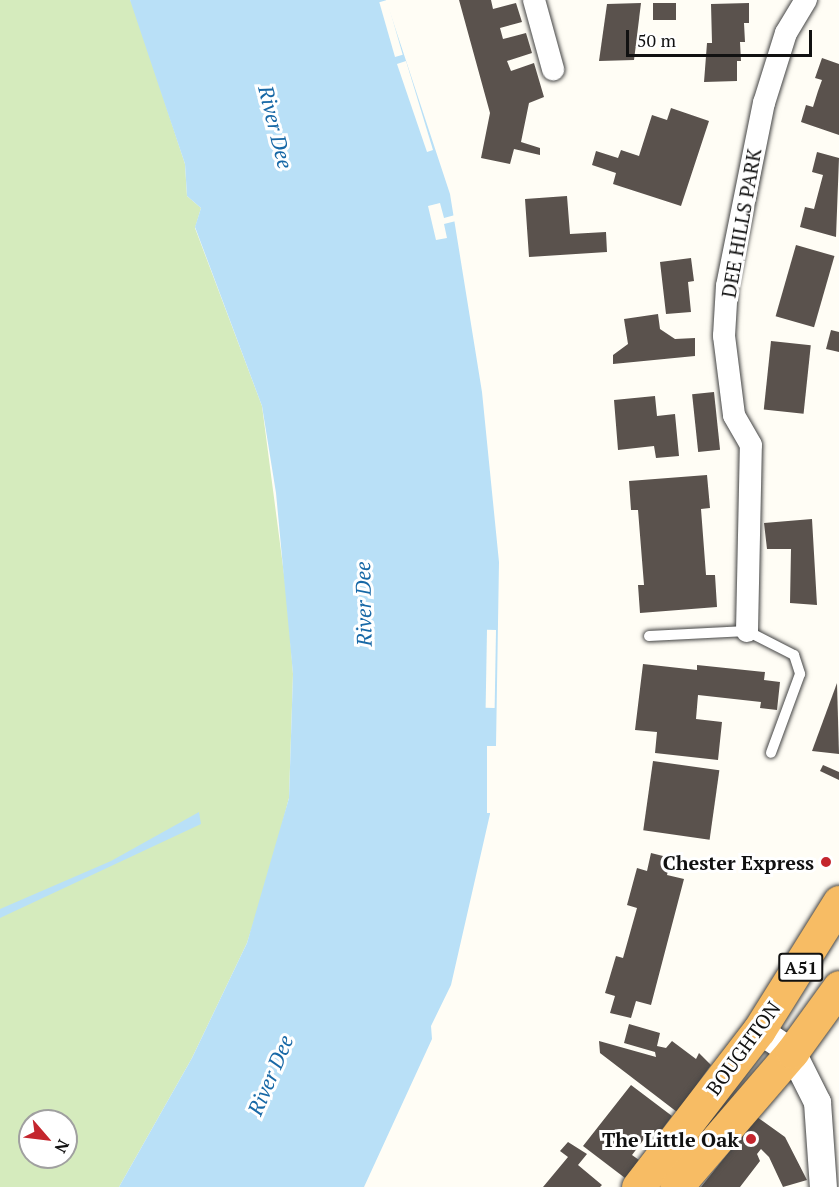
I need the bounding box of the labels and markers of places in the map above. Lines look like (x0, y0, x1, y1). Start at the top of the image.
place label: Chester Express (663, 850, 814, 874)
marker: Chester Express (819, 855, 833, 869)
place label: The Little Oak (602, 1127, 739, 1151)
marker: The Little Oak (744, 1132, 758, 1146)

